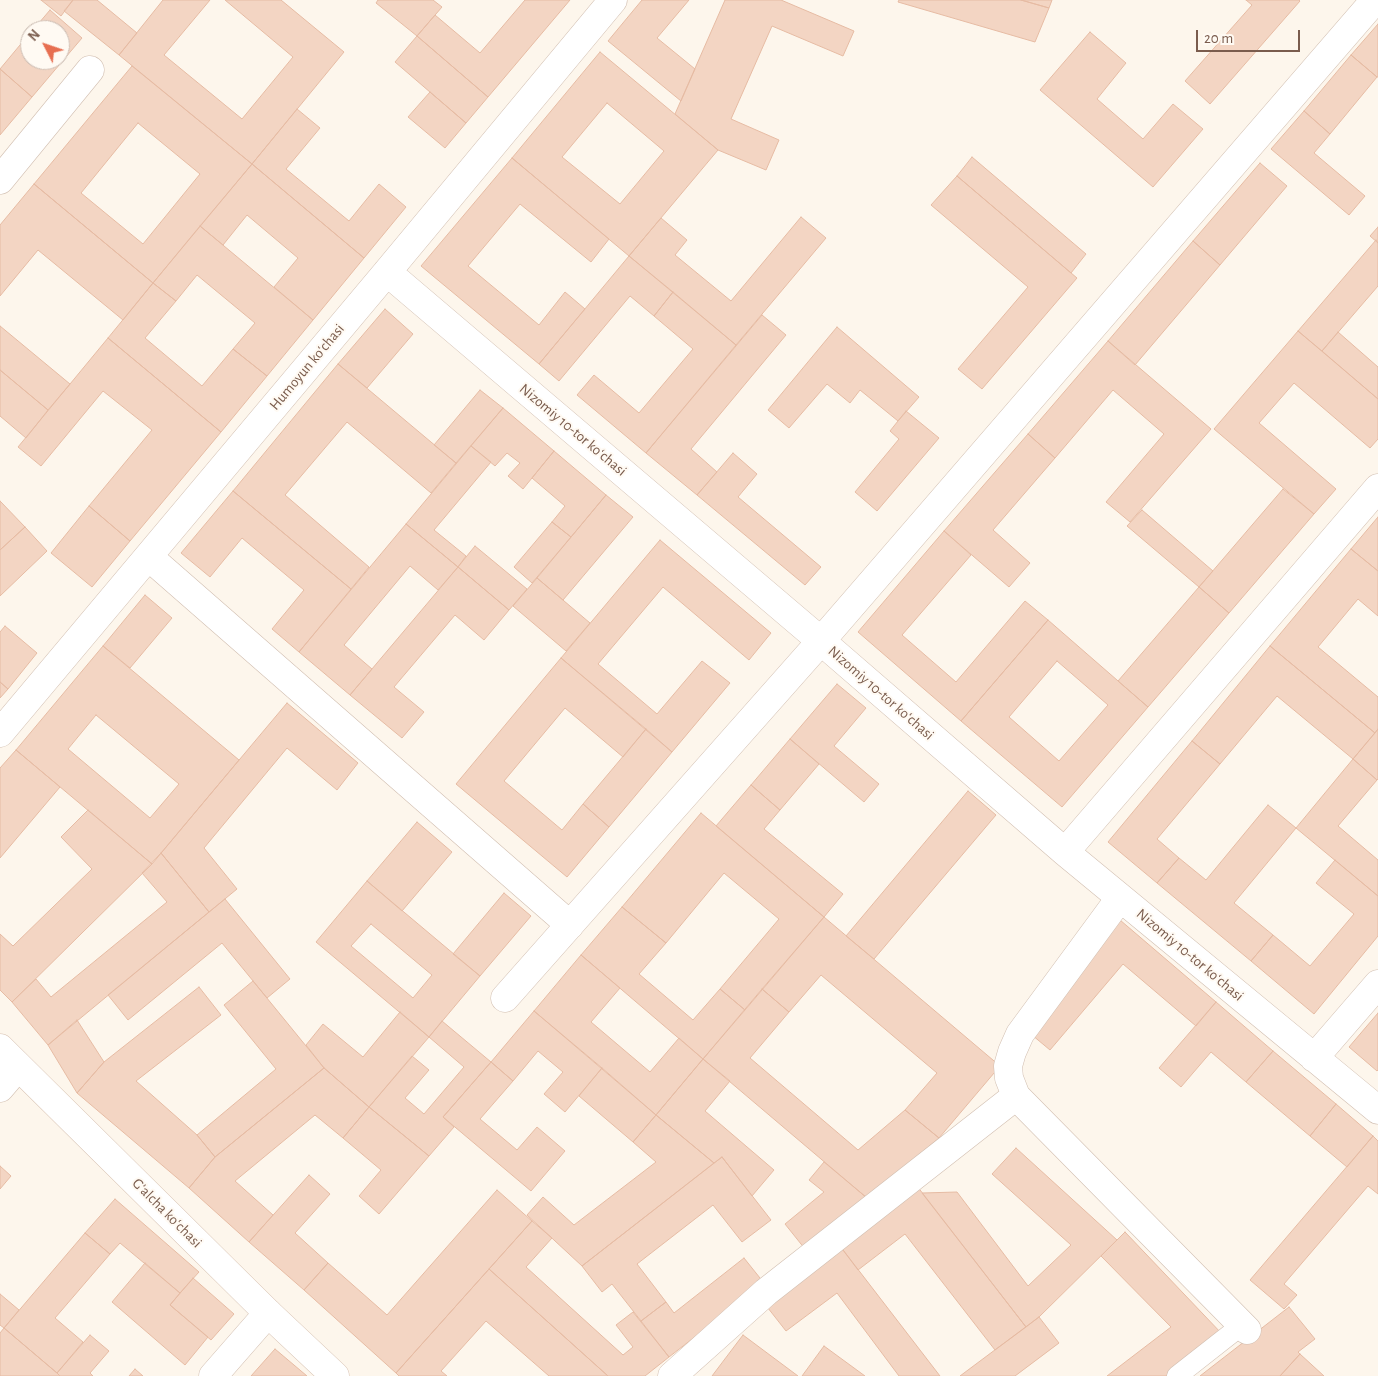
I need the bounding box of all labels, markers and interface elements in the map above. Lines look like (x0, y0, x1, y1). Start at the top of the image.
north arrow (20, 20, 70, 70)
scale bar (1198, 20, 1302, 52)
text: N (26, 28, 43, 44)
text: 20 m (1204, 31, 1233, 46)
street label: Humoyun koʻchasi (266, 320, 348, 414)
street label: Nizomiy 10-tor koʻchasi (516, 380, 630, 480)
street label: Nizomiy 10-tor koʻchasi (824, 642, 938, 744)
street label: Nizomiy 10-tor koʻchasi (1133, 905, 1247, 1005)
street label: Gʻalcha koʻchasi (128, 1174, 206, 1252)

